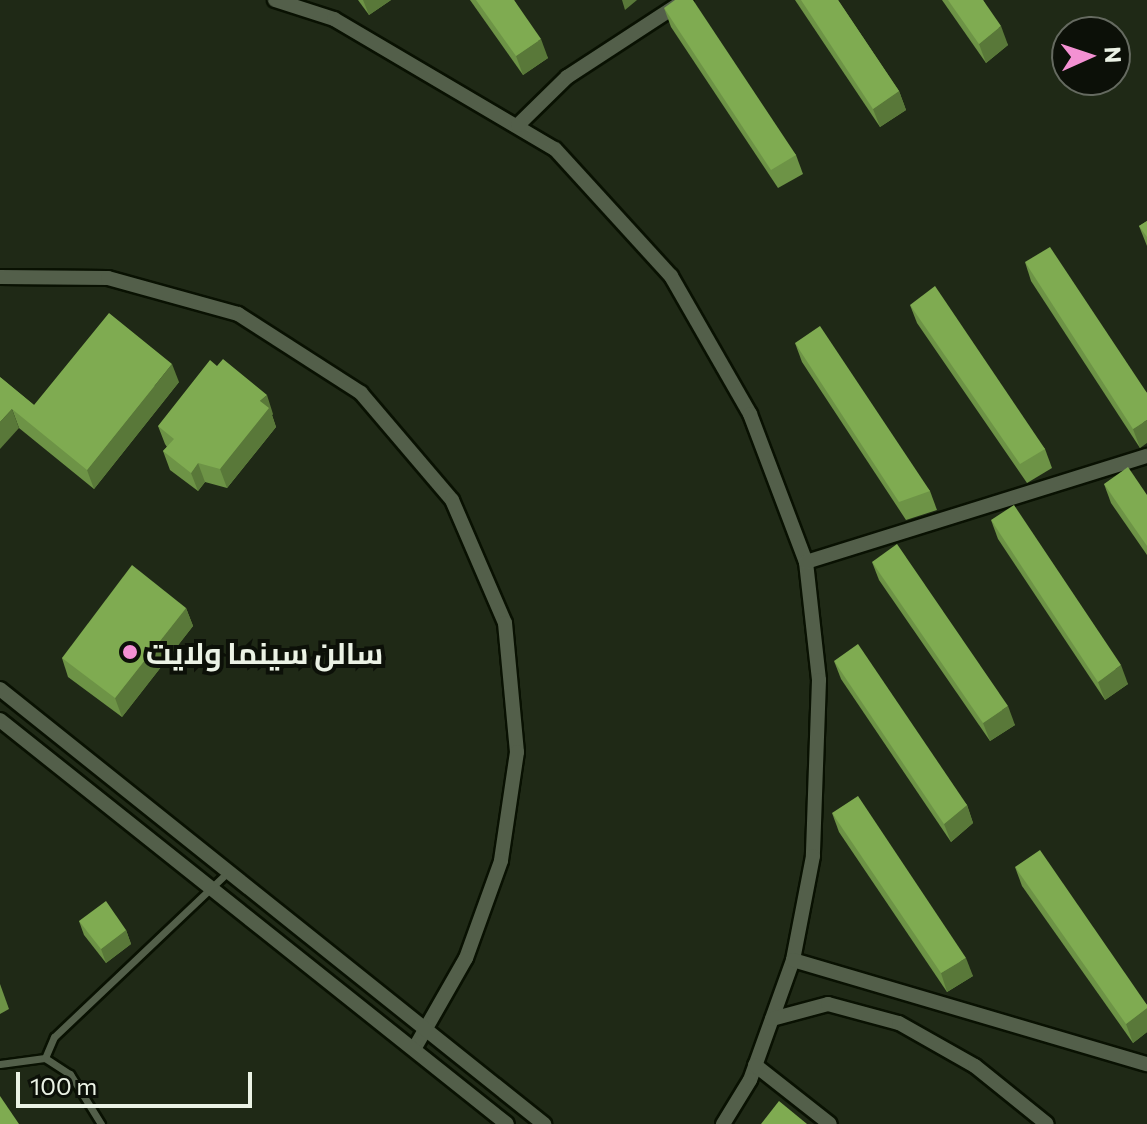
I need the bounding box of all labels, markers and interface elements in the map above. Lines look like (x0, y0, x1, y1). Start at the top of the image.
north arrow (1051, 16, 1131, 96)
text: N (1100, 46, 1127, 64)
place label: سالن سینما ولایت (146, 634, 383, 670)
marker: سالن سینما ولایت (121, 643, 139, 661)
scale bar (20, 1056, 256, 1106)
text: 100 m (30, 1071, 97, 1100)

